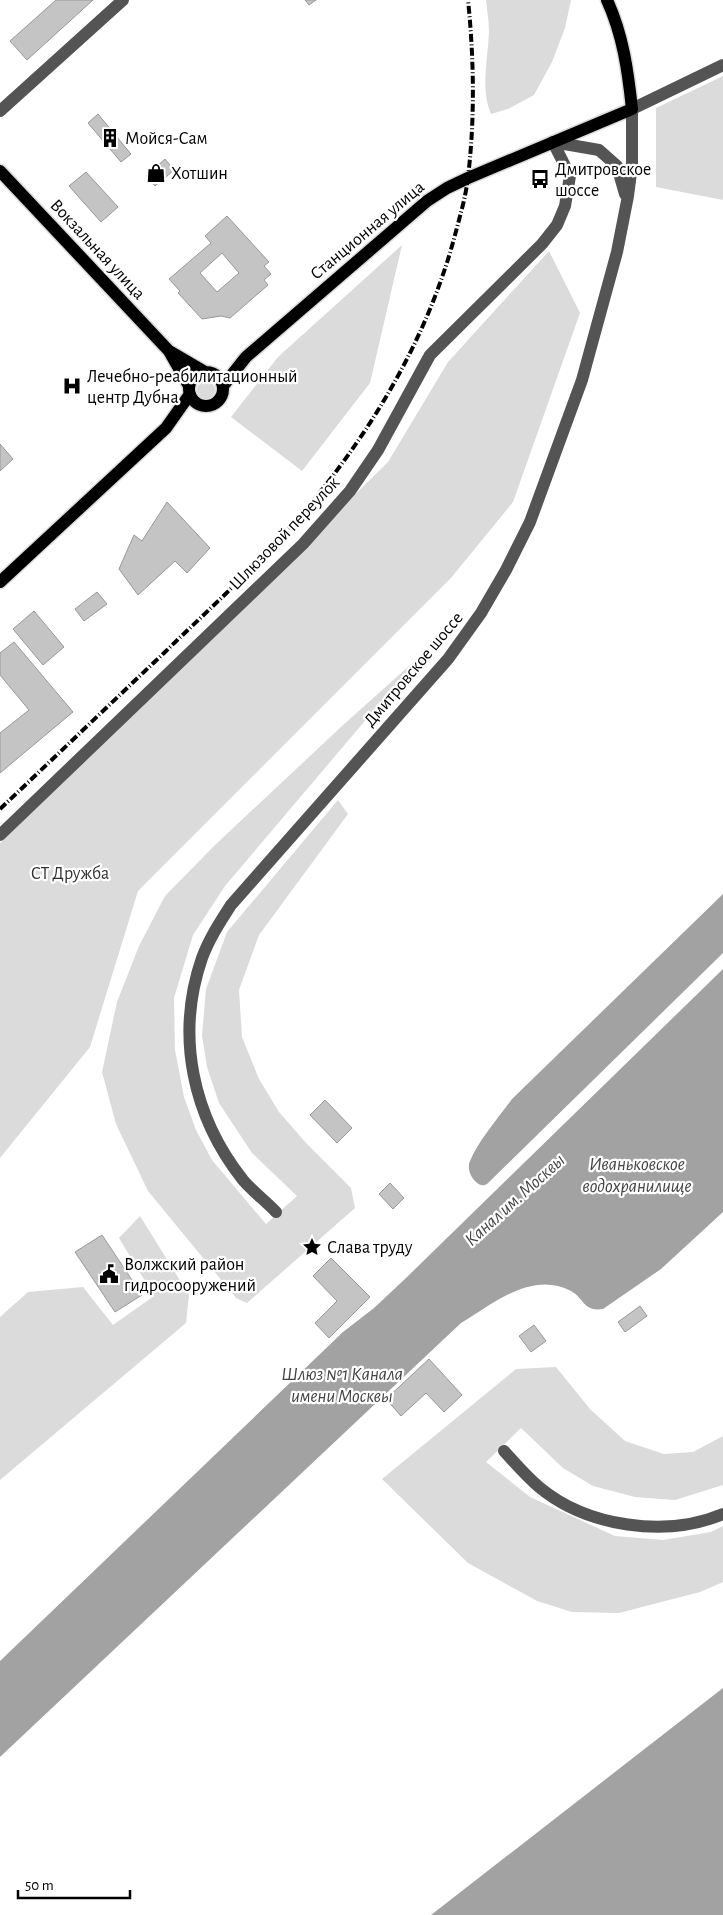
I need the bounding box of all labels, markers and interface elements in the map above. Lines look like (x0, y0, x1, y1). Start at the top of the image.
building icon: Мойся-Сам (99, 127, 121, 149)
place label: Мойся-Сам (125, 130, 208, 148)
place label: Дмитровское шоссе (555, 161, 651, 200)
shop icon: Хотшин (145, 162, 167, 184)
place label: Хотшин (171, 165, 228, 183)
bus stop icon: Дмитровское шоссе (529, 168, 551, 190)
street label: Станционная улица (307, 178, 428, 284)
street label: Вокзальная улица (46, 196, 148, 303)
place label: Лечебно-реабилитационный центр Дубна (87, 367, 298, 407)
hospital icon: Лечебно-реабилитационный центр Дубна (61, 375, 83, 397)
street label: Шлюзовой переулок (226, 473, 344, 594)
street label: Дмитровское шоссе (361, 609, 467, 730)
park label: СТ Дружба (31, 864, 109, 883)
water label: Канал им. Москвы (461, 1150, 569, 1250)
water label: Иваньковское водохранилище (582, 1155, 692, 1196)
place icon: Слава труду (301, 1236, 323, 1258)
place label: Слава труду (327, 1239, 413, 1257)
place label: Волжский район гидросооружений (124, 1256, 256, 1295)
public building icon: Волжский район гидросооружений (98, 1263, 120, 1285)
water label: Шлюз №1 Канала имени Москвы (281, 1365, 403, 1406)
scale bar (18, 1868, 130, 1900)
text: 50 m (25, 1878, 54, 1893)

